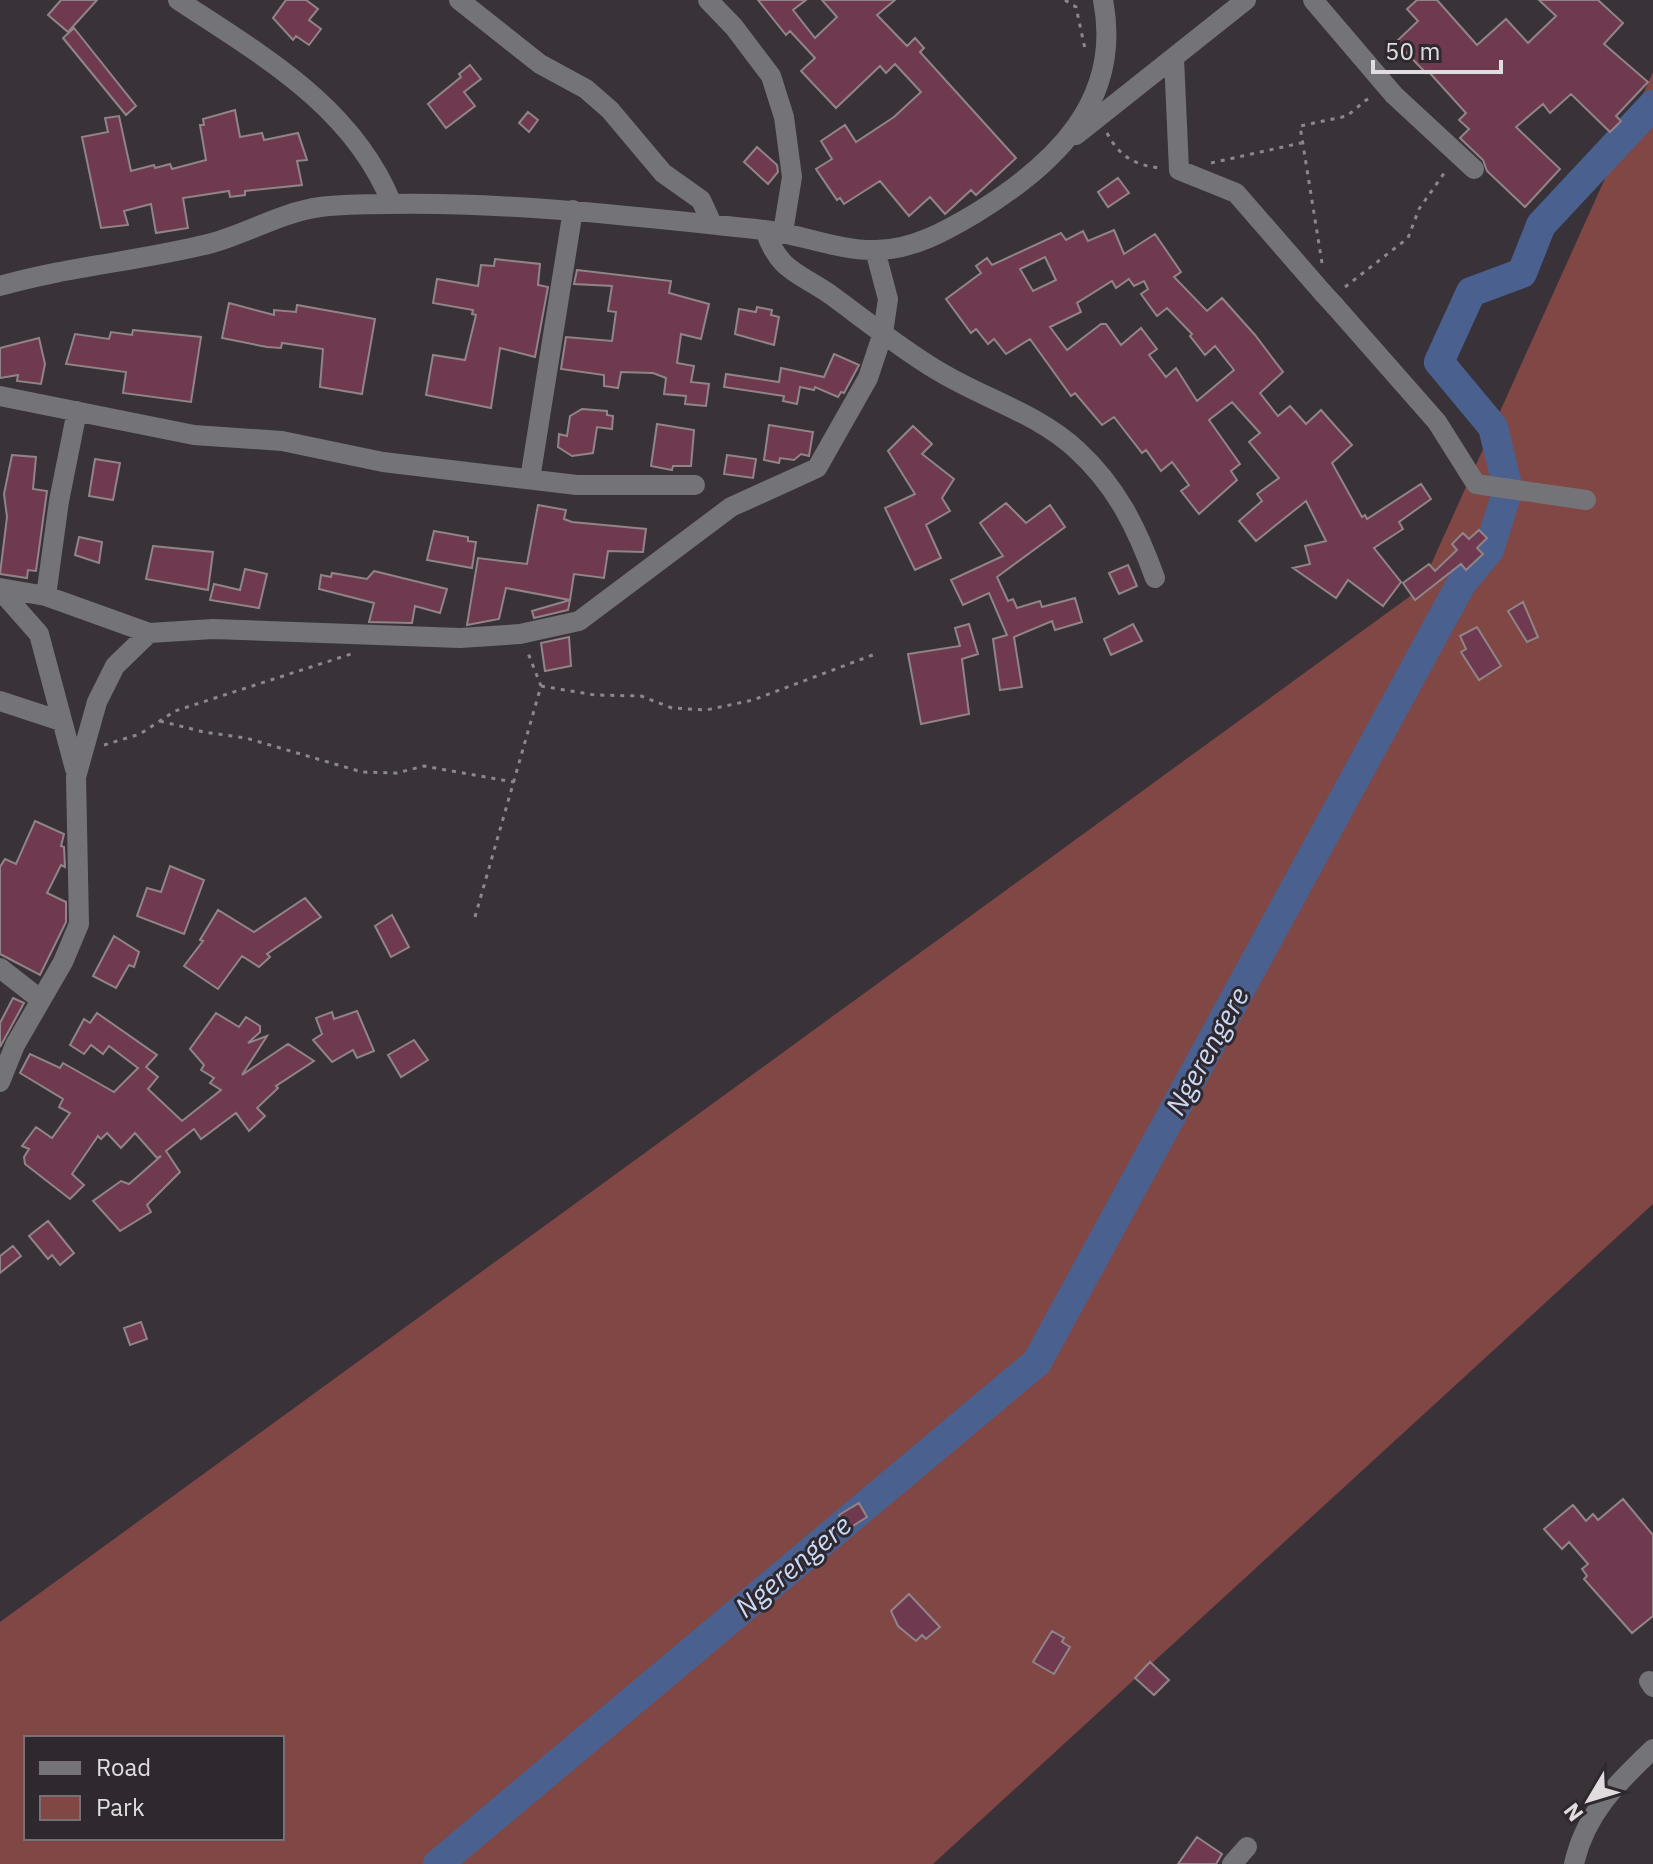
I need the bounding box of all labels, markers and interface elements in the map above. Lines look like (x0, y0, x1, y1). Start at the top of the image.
scale bar (1373, 24, 1501, 74)
text: 50 m (1385, 35, 1440, 67)
water label: Ngerengere (1156, 980, 1257, 1121)
water label: Ngerengere (727, 1506, 858, 1625)
legend (24, 1736, 284, 1840)
text: Road (96, 1751, 151, 1783)
north arrow (1549, 1760, 1629, 1840)
text: Park (96, 1791, 145, 1823)
text: N (1557, 1797, 1589, 1828)

